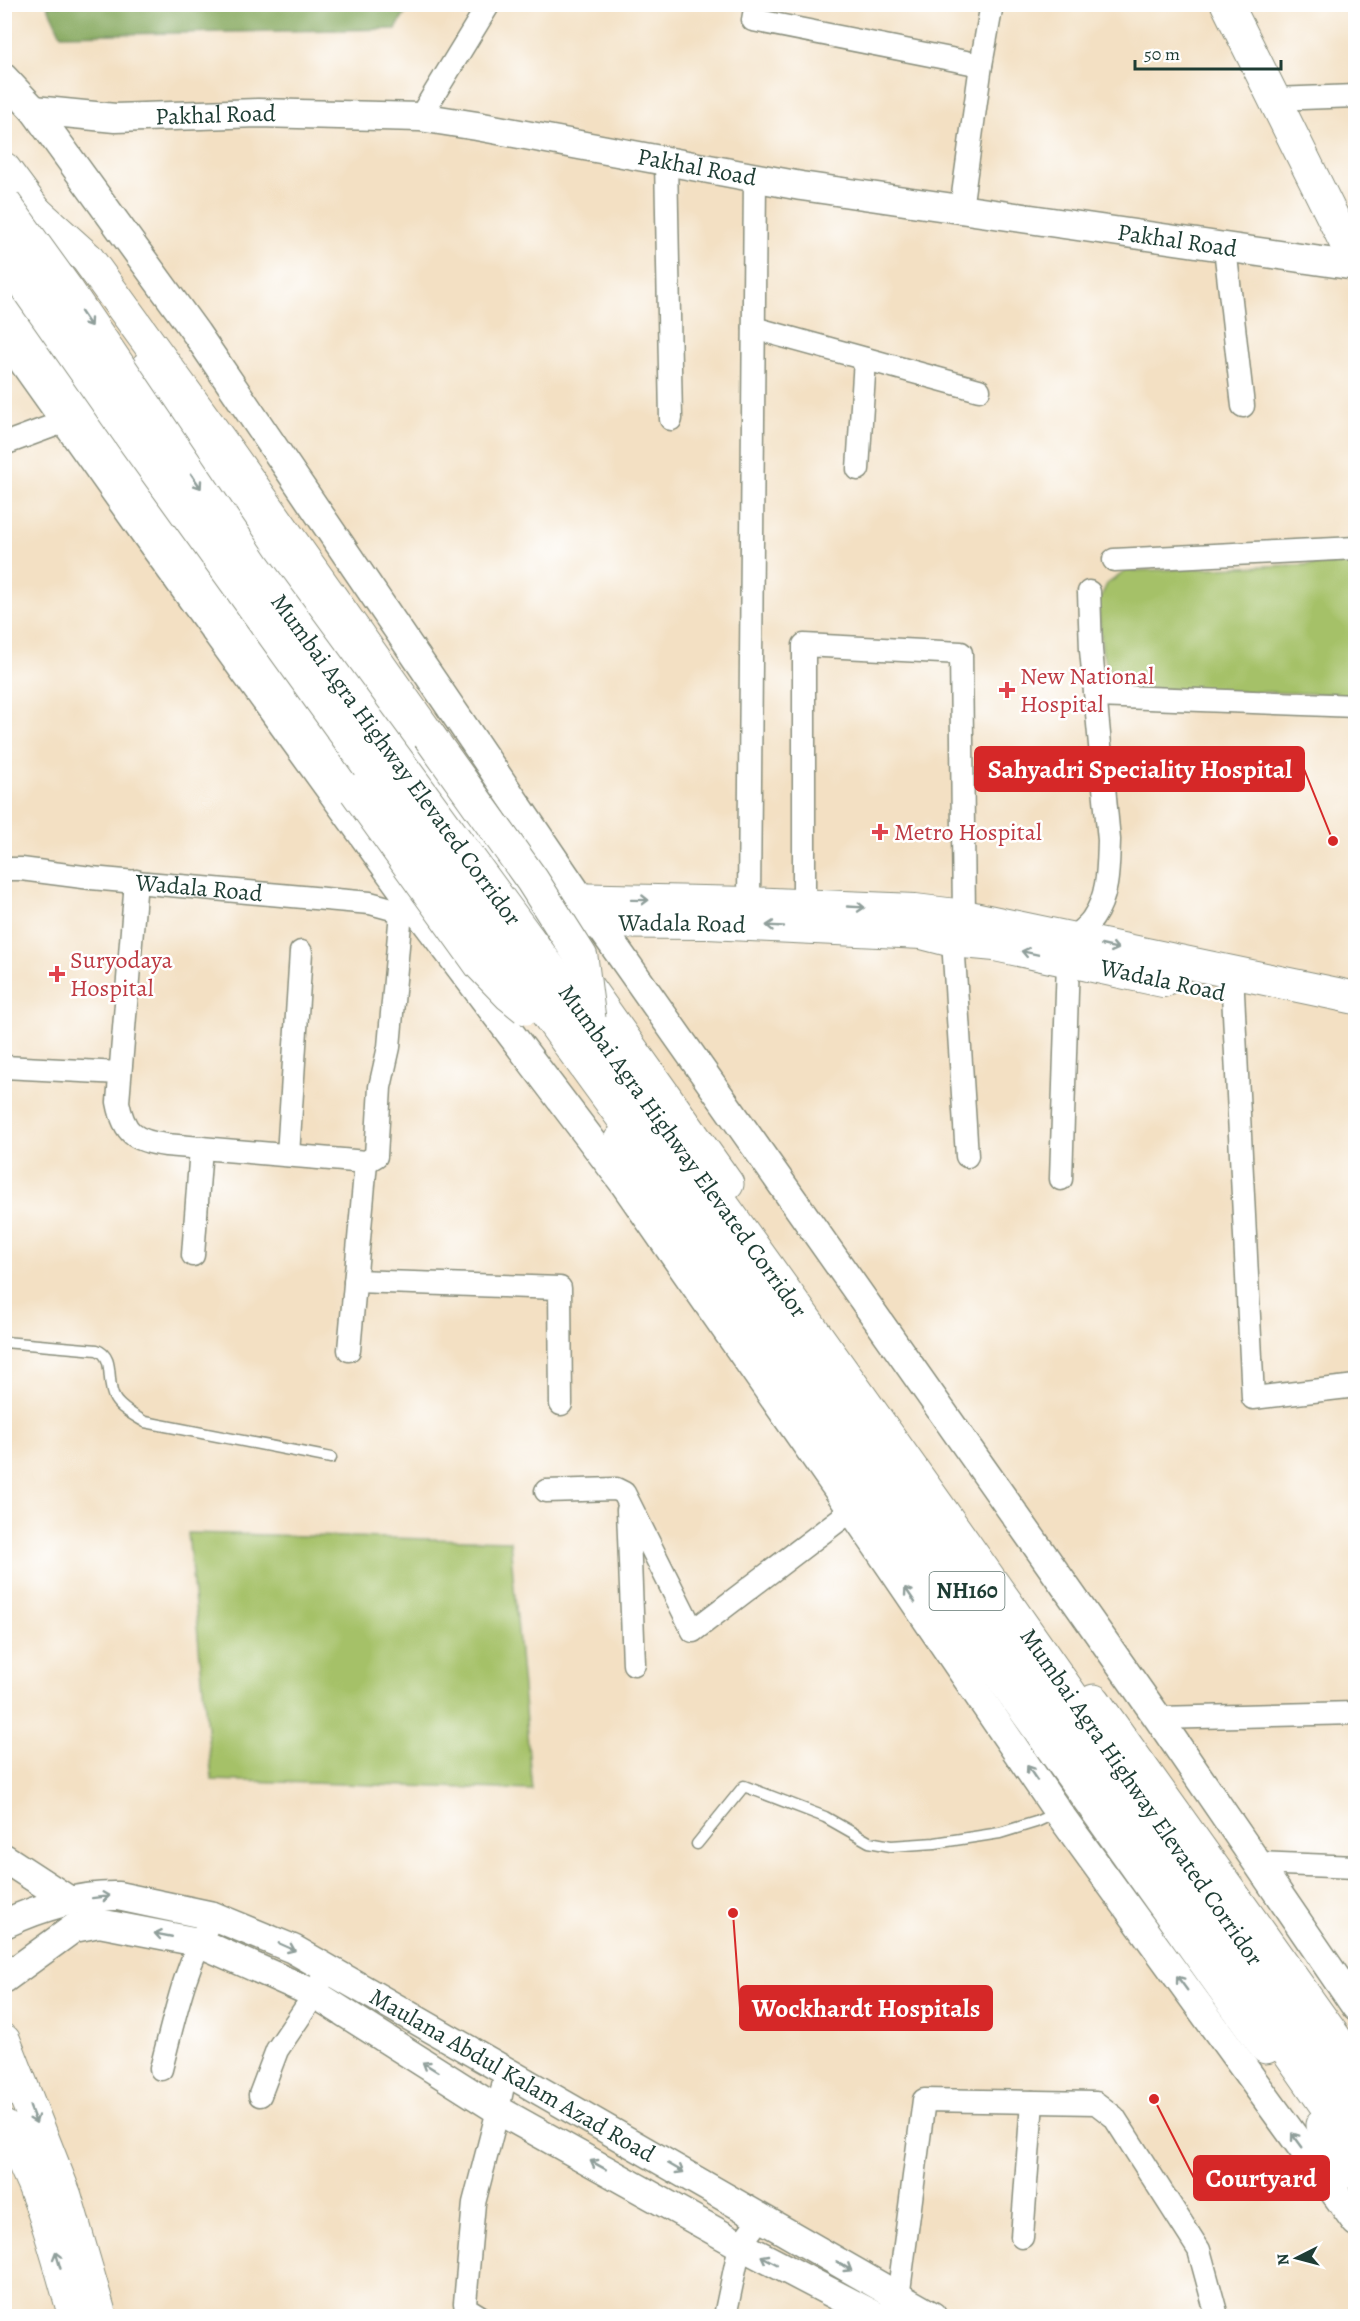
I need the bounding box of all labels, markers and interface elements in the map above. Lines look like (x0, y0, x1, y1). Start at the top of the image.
scale bar (1135, 33, 1280, 71)
text: 50 m (1144, 42, 1180, 66)
street label: Pakhal Road (155, 97, 276, 133)
street label: Pakhal Road (635, 140, 759, 193)
street label: Pakhal Road (1115, 216, 1239, 265)
one-way arrow (80, 311, 93, 328)
one-way arrow (190, 472, 202, 488)
street label: Mumbai Agra Highway Elevated Corridor (263, 587, 529, 932)
place label: New National Hospital (1020, 660, 1154, 720)
marker: New National Hospital (998, 681, 1016, 699)
callout: Sahyadri Speciality Hospital (975, 747, 1304, 791)
text: Sahyadri Speciality Hospital (988, 752, 1292, 787)
place label: Metro Hospital (894, 816, 1042, 848)
marker: Metro Hospital (871, 823, 889, 841)
street label: Wadala Road (133, 866, 264, 909)
one-way arrow (629, 894, 649, 906)
one-way arrow (845, 902, 865, 913)
street label: Wadala Road (617, 906, 747, 941)
one-way arrow (765, 921, 785, 932)
one-way arrow (1100, 941, 1119, 953)
place label: Suryodaya Hospital (70, 944, 173, 1004)
one-way arrow (1021, 946, 1040, 958)
street label: Wadala Road (1096, 951, 1229, 1009)
marker: Suryodaya Hospital (48, 965, 66, 983)
street label: Mumbai Agra Highway Elevated Corridor (551, 978, 815, 1324)
road number: NH160 (930, 1572, 1004, 1610)
one-way arrow (904, 1587, 916, 1603)
street label: Mumbai Agra Highway Elevated Corridor (1013, 1622, 1271, 1972)
one-way arrow (1026, 1765, 1038, 1782)
one-way arrow (90, 1891, 110, 1902)
one-way arrow (154, 1930, 173, 1941)
one-way arrow (278, 1943, 296, 1954)
one-way arrow (1176, 1975, 1188, 1991)
street label: Maulana Abdul Kalam Azad Road (364, 1980, 661, 2170)
callout: Wockhardt Hospitals (740, 1986, 992, 2030)
text: Wockhardt Hospitals (751, 1991, 980, 2026)
one-way arrow (422, 2060, 439, 2072)
one-way arrow (28, 2105, 39, 2124)
one-way arrow (1290, 2133, 1303, 2149)
callout: Courtyard (1194, 2156, 1329, 2200)
one-way arrow (590, 2159, 607, 2171)
text: Courtyard (1205, 2161, 1318, 2196)
one-way arrow (666, 2163, 684, 2174)
north arrow (1267, 2228, 1327, 2288)
one-way arrow (52, 2251, 63, 2270)
text: N (1271, 2252, 1295, 2266)
one-way arrow (761, 2254, 778, 2266)
one-way arrow (835, 2260, 852, 2272)

